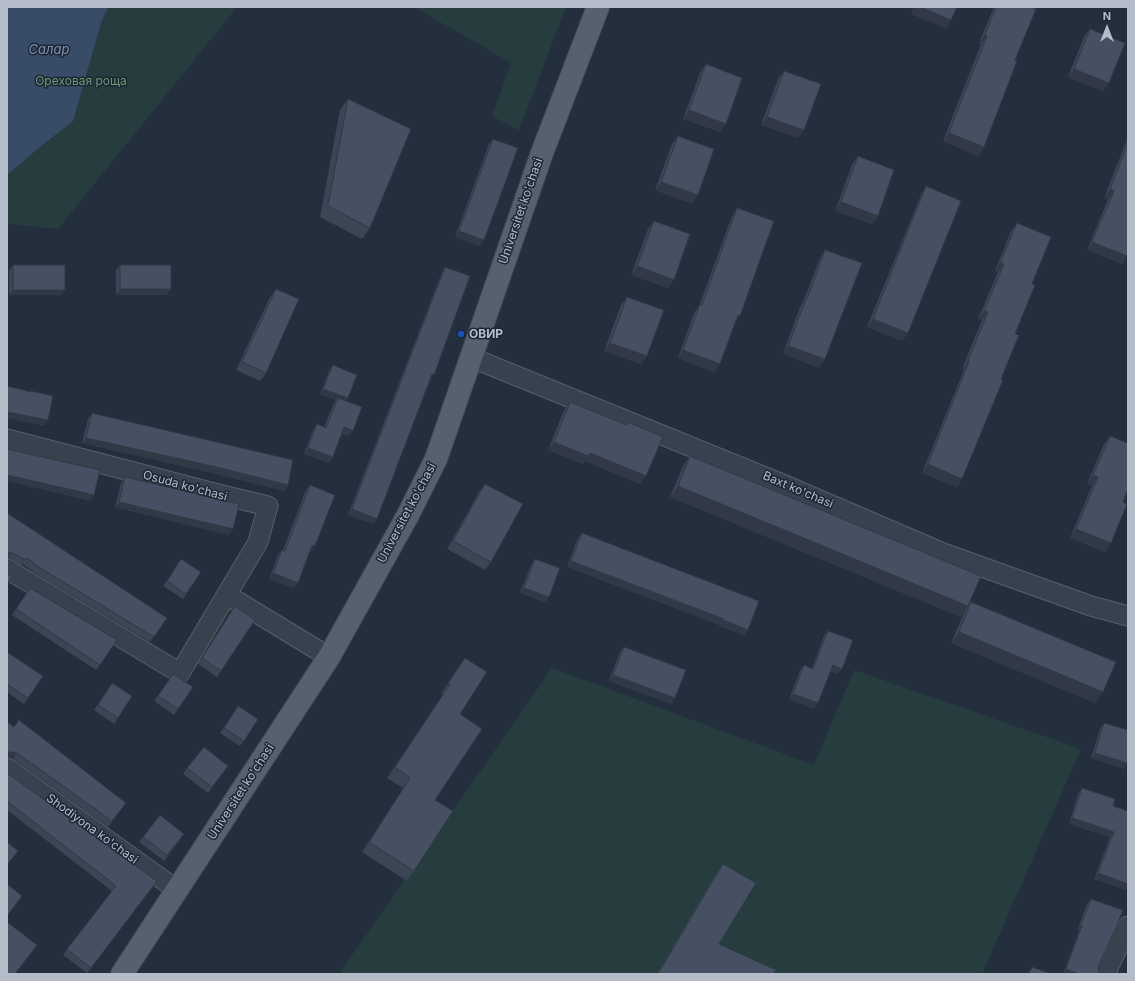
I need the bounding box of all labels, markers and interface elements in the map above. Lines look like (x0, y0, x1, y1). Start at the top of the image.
north arrow (1087, 8, 1127, 48)
text: N (1103, 9, 1111, 23)
water label: Салар (29, 42, 69, 58)
park label: Ореховая роща (35, 74, 127, 88)
street label: Universitet ko'chasi (496, 156, 546, 266)
place label: ОВИР (469, 327, 503, 341)
marker: ОВИР (456, 329, 466, 339)
street label: Universitet ko'chasi (375, 461, 439, 565)
street label: Osuda ko'chasi (141, 468, 229, 504)
street label: Baxt ko'chasi (761, 469, 835, 511)
street label: Universitet ko'chasi (205, 742, 277, 842)
street label: Shodiyona ko'chasi (43, 791, 141, 867)

